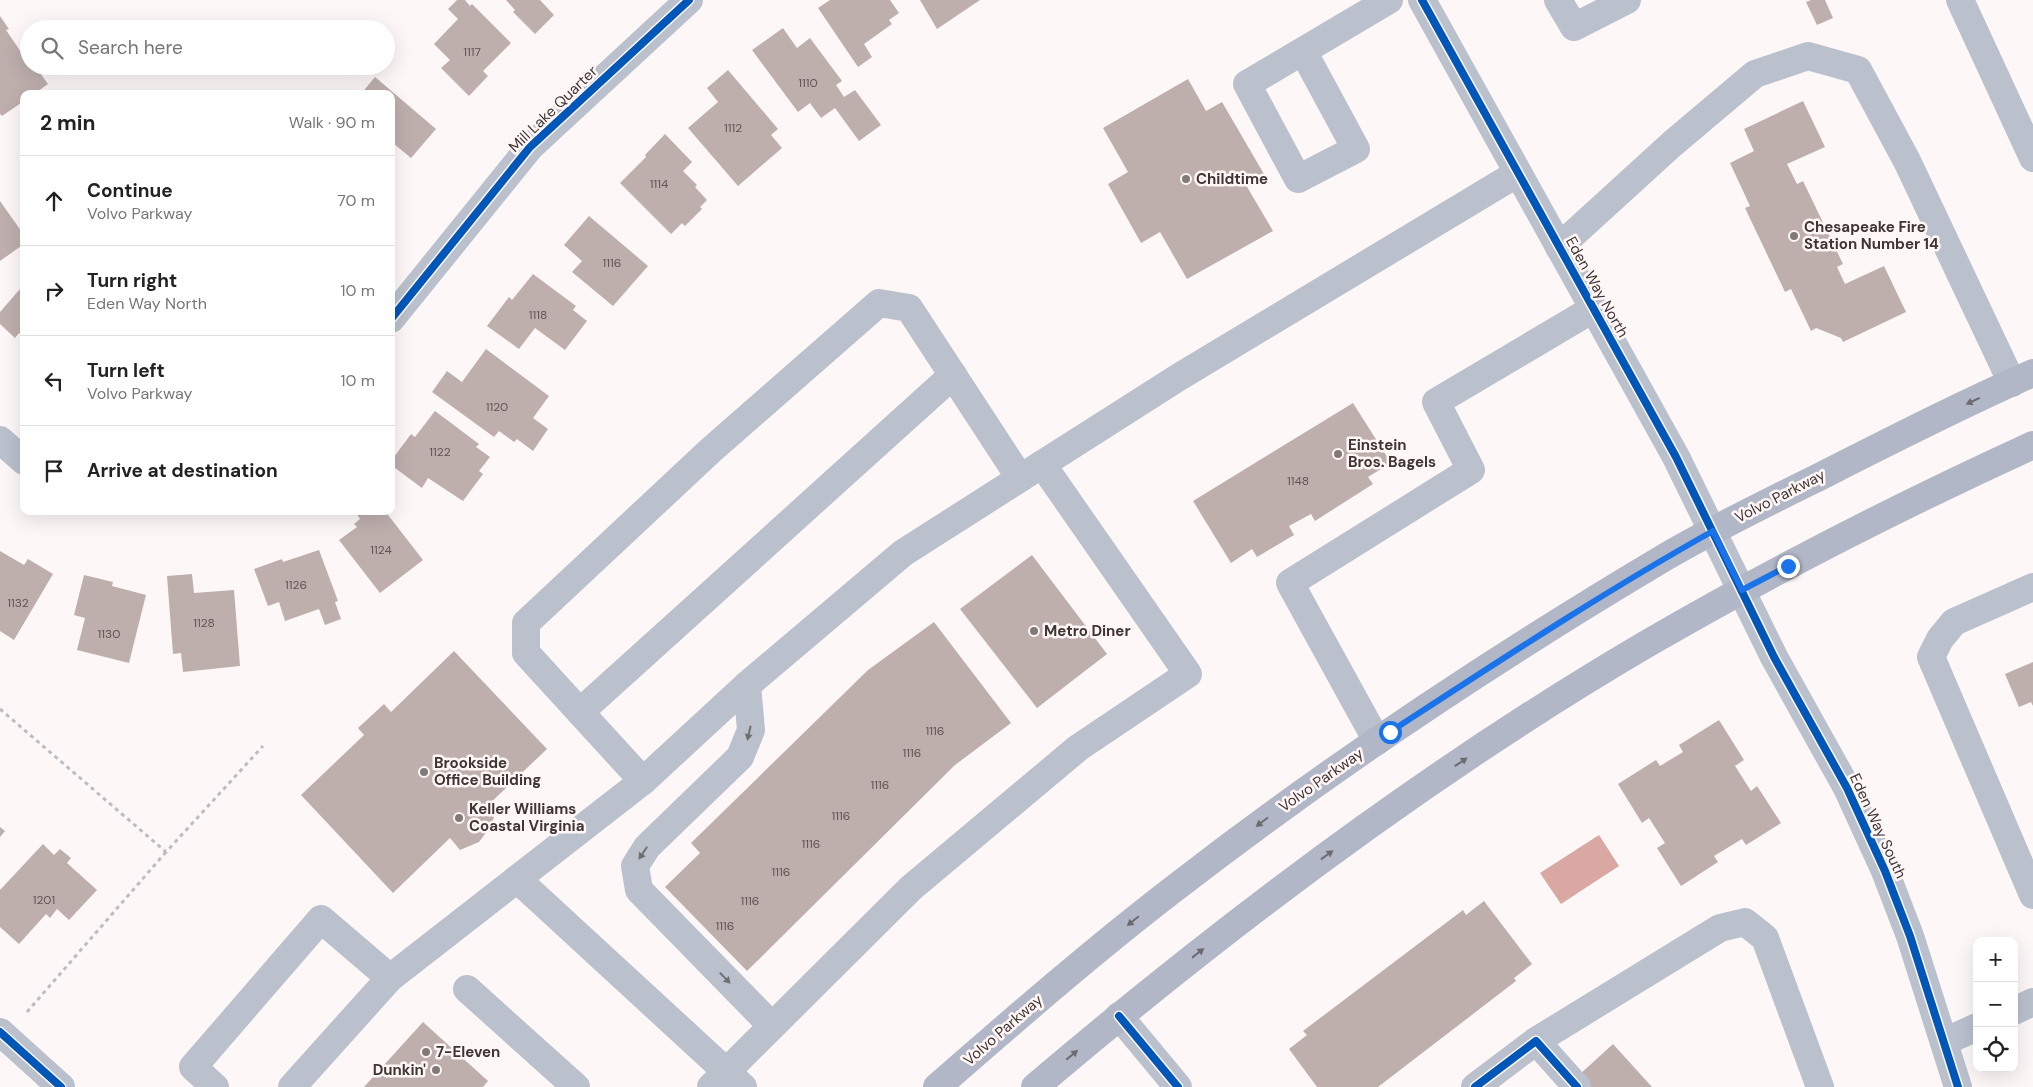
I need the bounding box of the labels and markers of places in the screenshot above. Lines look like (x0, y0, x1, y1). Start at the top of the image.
place label: Childtime (1196, 169, 1268, 189)
marker: Childtime (1180, 173, 1192, 185)
place label: Chesapeake Fire Station Number 14 (1804, 217, 1939, 254)
marker: Chesapeake Fire Station Number 14 (1788, 230, 1800, 242)
place label: Einstein Bros. Bagels (1348, 435, 1436, 472)
marker: Einstein Bros. Bagels (1332, 448, 1344, 460)
place label: Metro Diner (1044, 621, 1131, 641)
marker: Metro Diner (1028, 625, 1040, 637)
place label: Brookside Office Building (434, 753, 541, 790)
marker: Brookside Office Building (418, 766, 430, 778)
place label: Keller Williams Coastal Virginia (469, 799, 584, 836)
marker: Keller Williams Coastal Virginia (453, 812, 465, 824)
place label: 7-Eleven (436, 1042, 500, 1062)
marker: 7-Eleven (420, 1046, 432, 1058)
place label: Dunkin' (373, 1060, 426, 1080)
marker: Dunkin' (430, 1064, 442, 1076)

